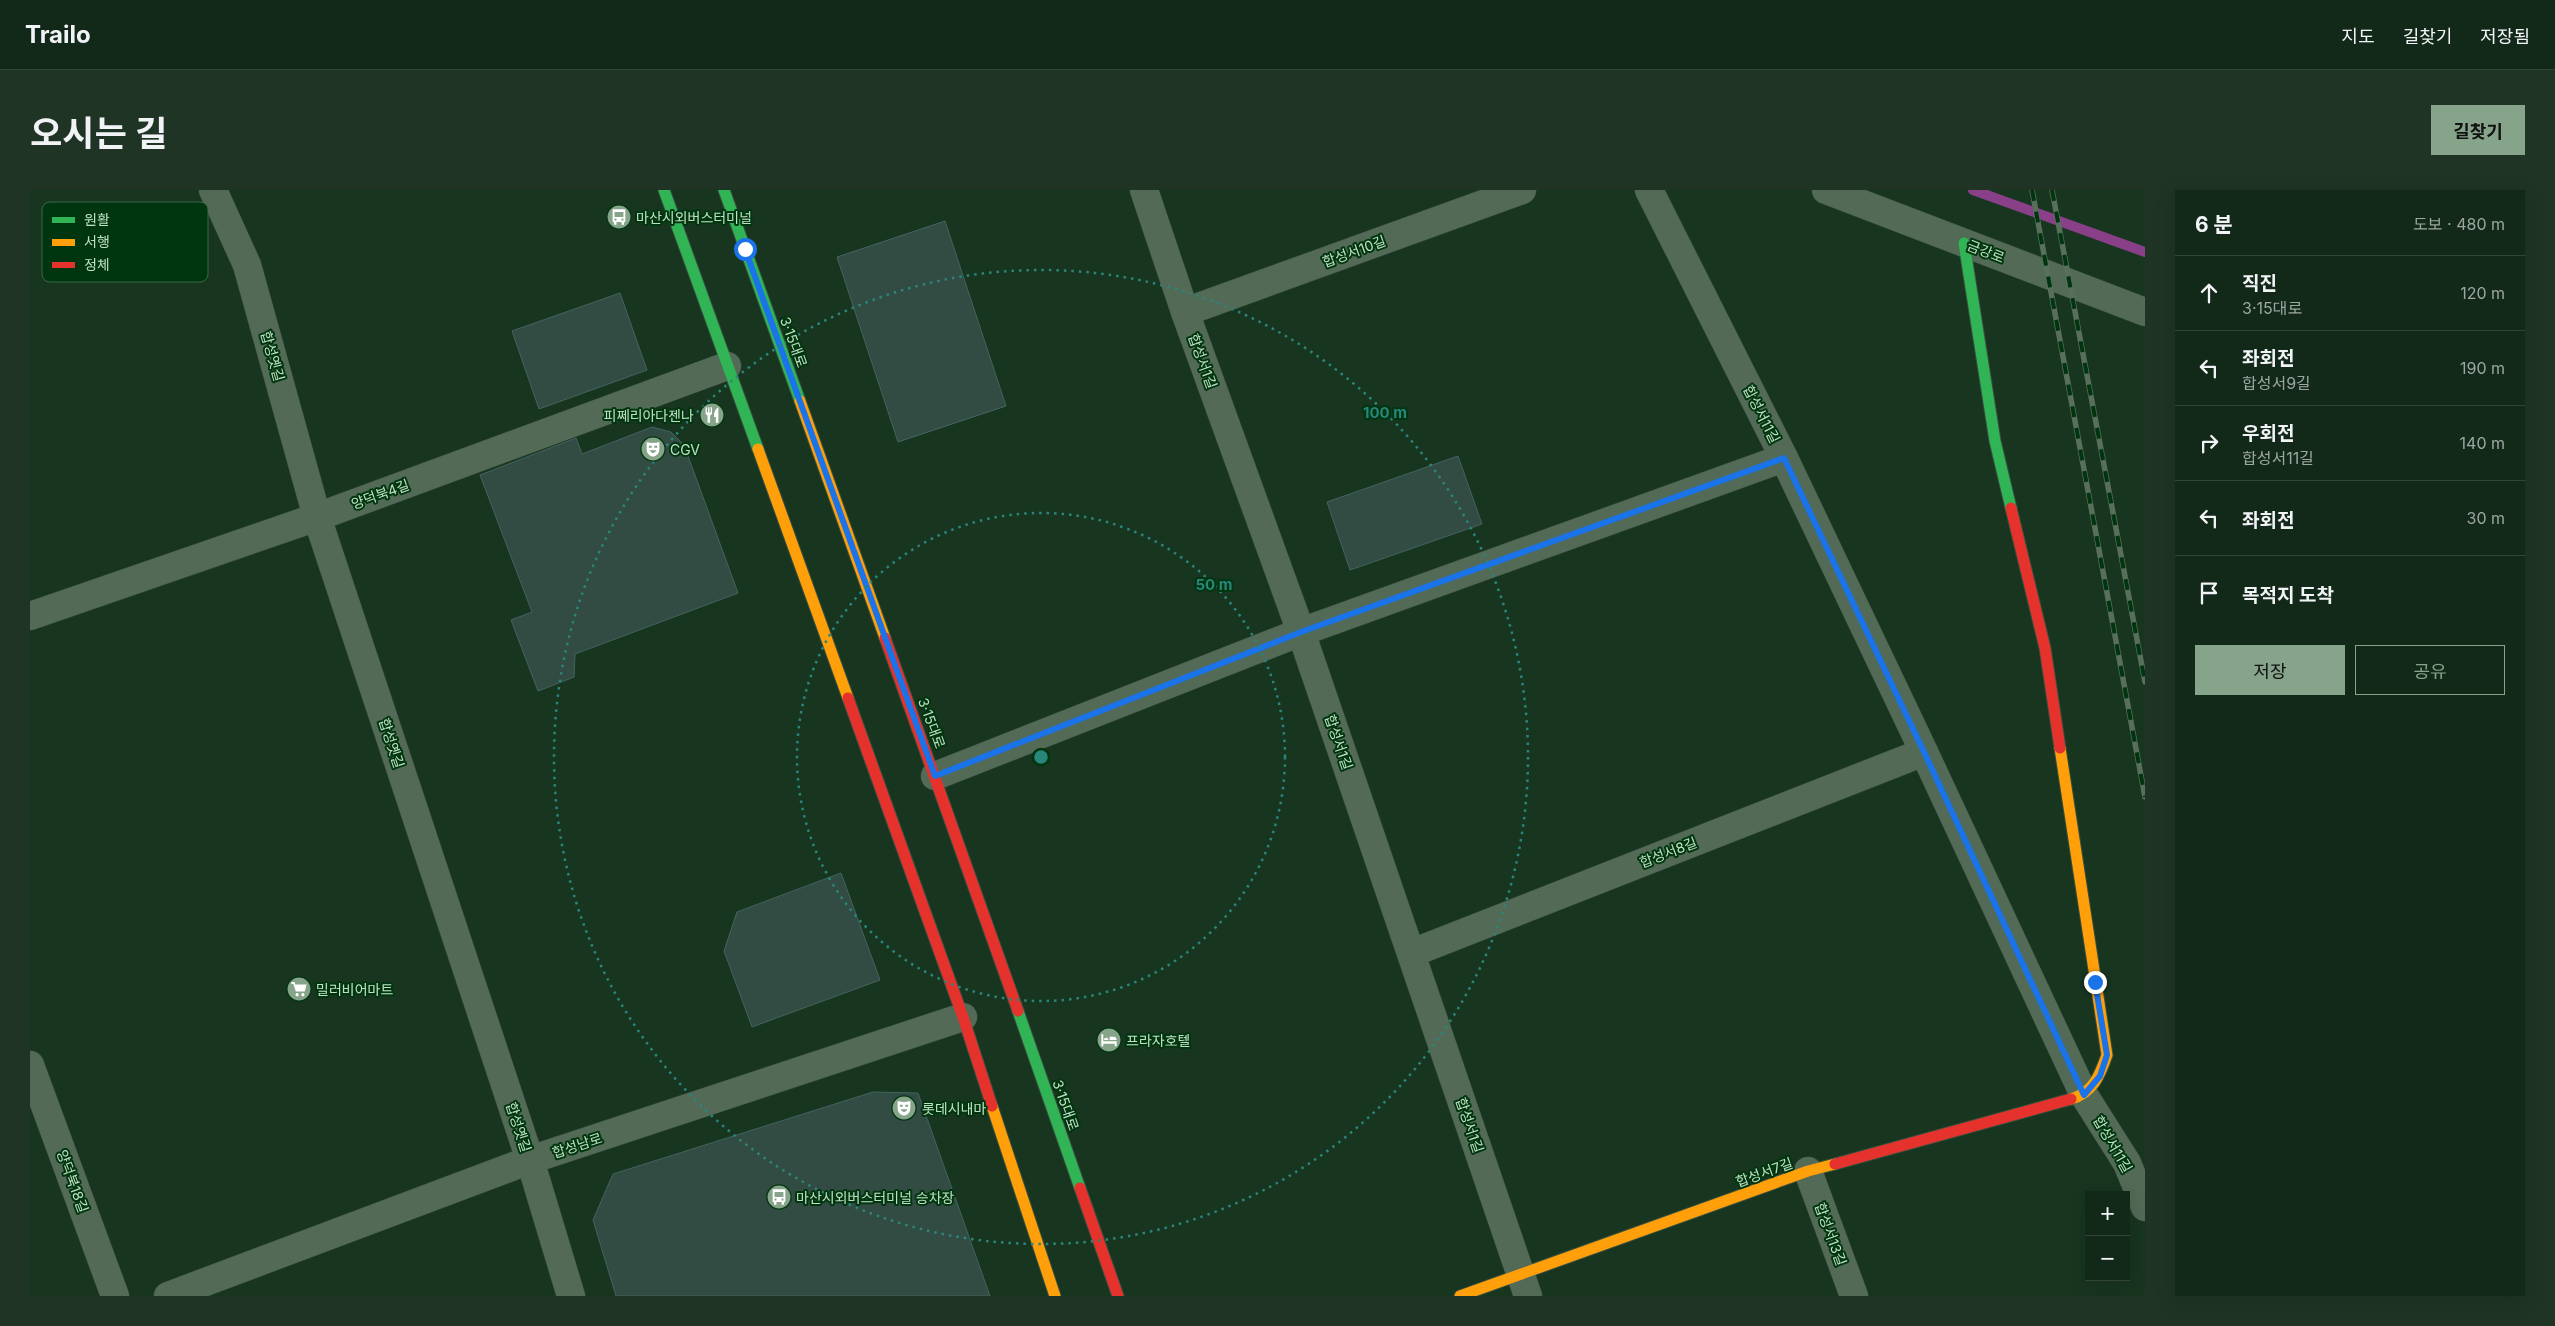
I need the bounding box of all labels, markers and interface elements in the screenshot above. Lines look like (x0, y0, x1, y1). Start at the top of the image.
text: Trailo (25, 20, 91, 49)
text: 지도 (2342, 26, 2375, 47)
text: 길찾기 (2403, 26, 2452, 47)
text: 저장됨 (2480, 26, 2530, 47)
button: 길찾기 (2431, 105, 2525, 155)
text: 오시는 길 (30, 112, 167, 154)
legend (42, 202, 208, 282)
bus stop icon: 마산시외버스터미널 (606, 204, 632, 230)
place label: 마산시외버스터미널 (636, 209, 752, 226)
text: 원활 (84, 211, 110, 228)
text: 6 분 (2195, 212, 2233, 237)
text: 도보 · 480 m (2413, 214, 2505, 234)
street label: 합성서10길 (1320, 232, 1388, 270)
text: 서행 (84, 233, 110, 250)
street label: 금강로 (1965, 236, 2007, 266)
route start (734, 238, 757, 261)
text: 정체 (84, 256, 110, 273)
text: 직진 (2242, 272, 2277, 295)
icon: ahead (2195, 279, 2223, 307)
text: 120 m (2460, 283, 2505, 303)
text: 3·15대로 (2242, 298, 2302, 318)
street label: 3·15대로 (777, 314, 811, 370)
street label: 합성옛길 (258, 329, 288, 383)
street label: 합성서1길 (1185, 331, 1221, 391)
text: 좌회전 (2242, 347, 2294, 370)
icon: left (2195, 354, 2223, 382)
text: 190 m (2460, 358, 2505, 378)
text: 합성서9길 (2242, 373, 2311, 393)
street label: 합성서11길 (1740, 382, 1784, 446)
restaurant icon: 피쩨리아다젠나 (699, 402, 725, 428)
text: 100 m (1363, 403, 1407, 422)
place label: 피쩨리아다젠나 (604, 407, 694, 424)
text: 우회전 (2242, 422, 2294, 445)
icon: right (2195, 429, 2223, 457)
text: 140 m (2460, 433, 2505, 453)
theatre icon: CGV (640, 436, 666, 462)
place label: CGV (670, 441, 700, 458)
text: 합성서11길 (2242, 448, 2314, 468)
street label: 양덕북4길 (349, 476, 411, 512)
icon: left (2195, 504, 2223, 532)
text: 30 m (2467, 508, 2505, 528)
text: 좌회전 (2242, 509, 2294, 532)
text: 50 m (1196, 575, 1232, 594)
icon: arrive (2195, 579, 2223, 607)
text: 목적지 도착 (2242, 584, 2334, 607)
button: 저장 (2195, 645, 2345, 695)
button: 공유 (2355, 645, 2505, 695)
street label: 3·15대로 (915, 695, 949, 751)
street label: 합성서1길 (1322, 712, 1356, 772)
street label: 합성옛길 (376, 716, 408, 770)
centre of rings (1032, 748, 1050, 766)
street label: 합성서8길 (1637, 833, 1699, 871)
route end (2084, 971, 2107, 994)
supermarket icon: 밀러비어마트 (286, 976, 312, 1002)
place label: 밀러비어마트 (316, 981, 393, 998)
hotel icon: 프라자호텔 (1096, 1027, 1122, 1053)
place label: 프라자호텔 (1126, 1032, 1190, 1049)
street label: 3·15대로 (1049, 1077, 1083, 1133)
theatre icon: 롯데시내마 (891, 1095, 917, 1121)
street label: 합성서1길 (1453, 1095, 1487, 1155)
street label: 합성옛길 (503, 1100, 535, 1154)
place label: 롯데시내마 (922, 1100, 987, 1117)
street label: 합성서11길 (2090, 1113, 2136, 1175)
street label: 합성남로 (550, 1129, 604, 1161)
street label: 양덕북18길 (54, 1147, 92, 1215)
street label: 합성서7길 (1733, 1154, 1795, 1190)
bus stop icon: 마산시외버스터미널 승차장 (766, 1184, 792, 1210)
place label: 마산시외버스터미널 승차장 (796, 1189, 955, 1206)
map controls (2085, 1191, 2130, 1281)
button: + (2085, 1191, 2130, 1236)
street label: 합성서13길 (1812, 1200, 1850, 1268)
button: − (2085, 1236, 2130, 1281)

